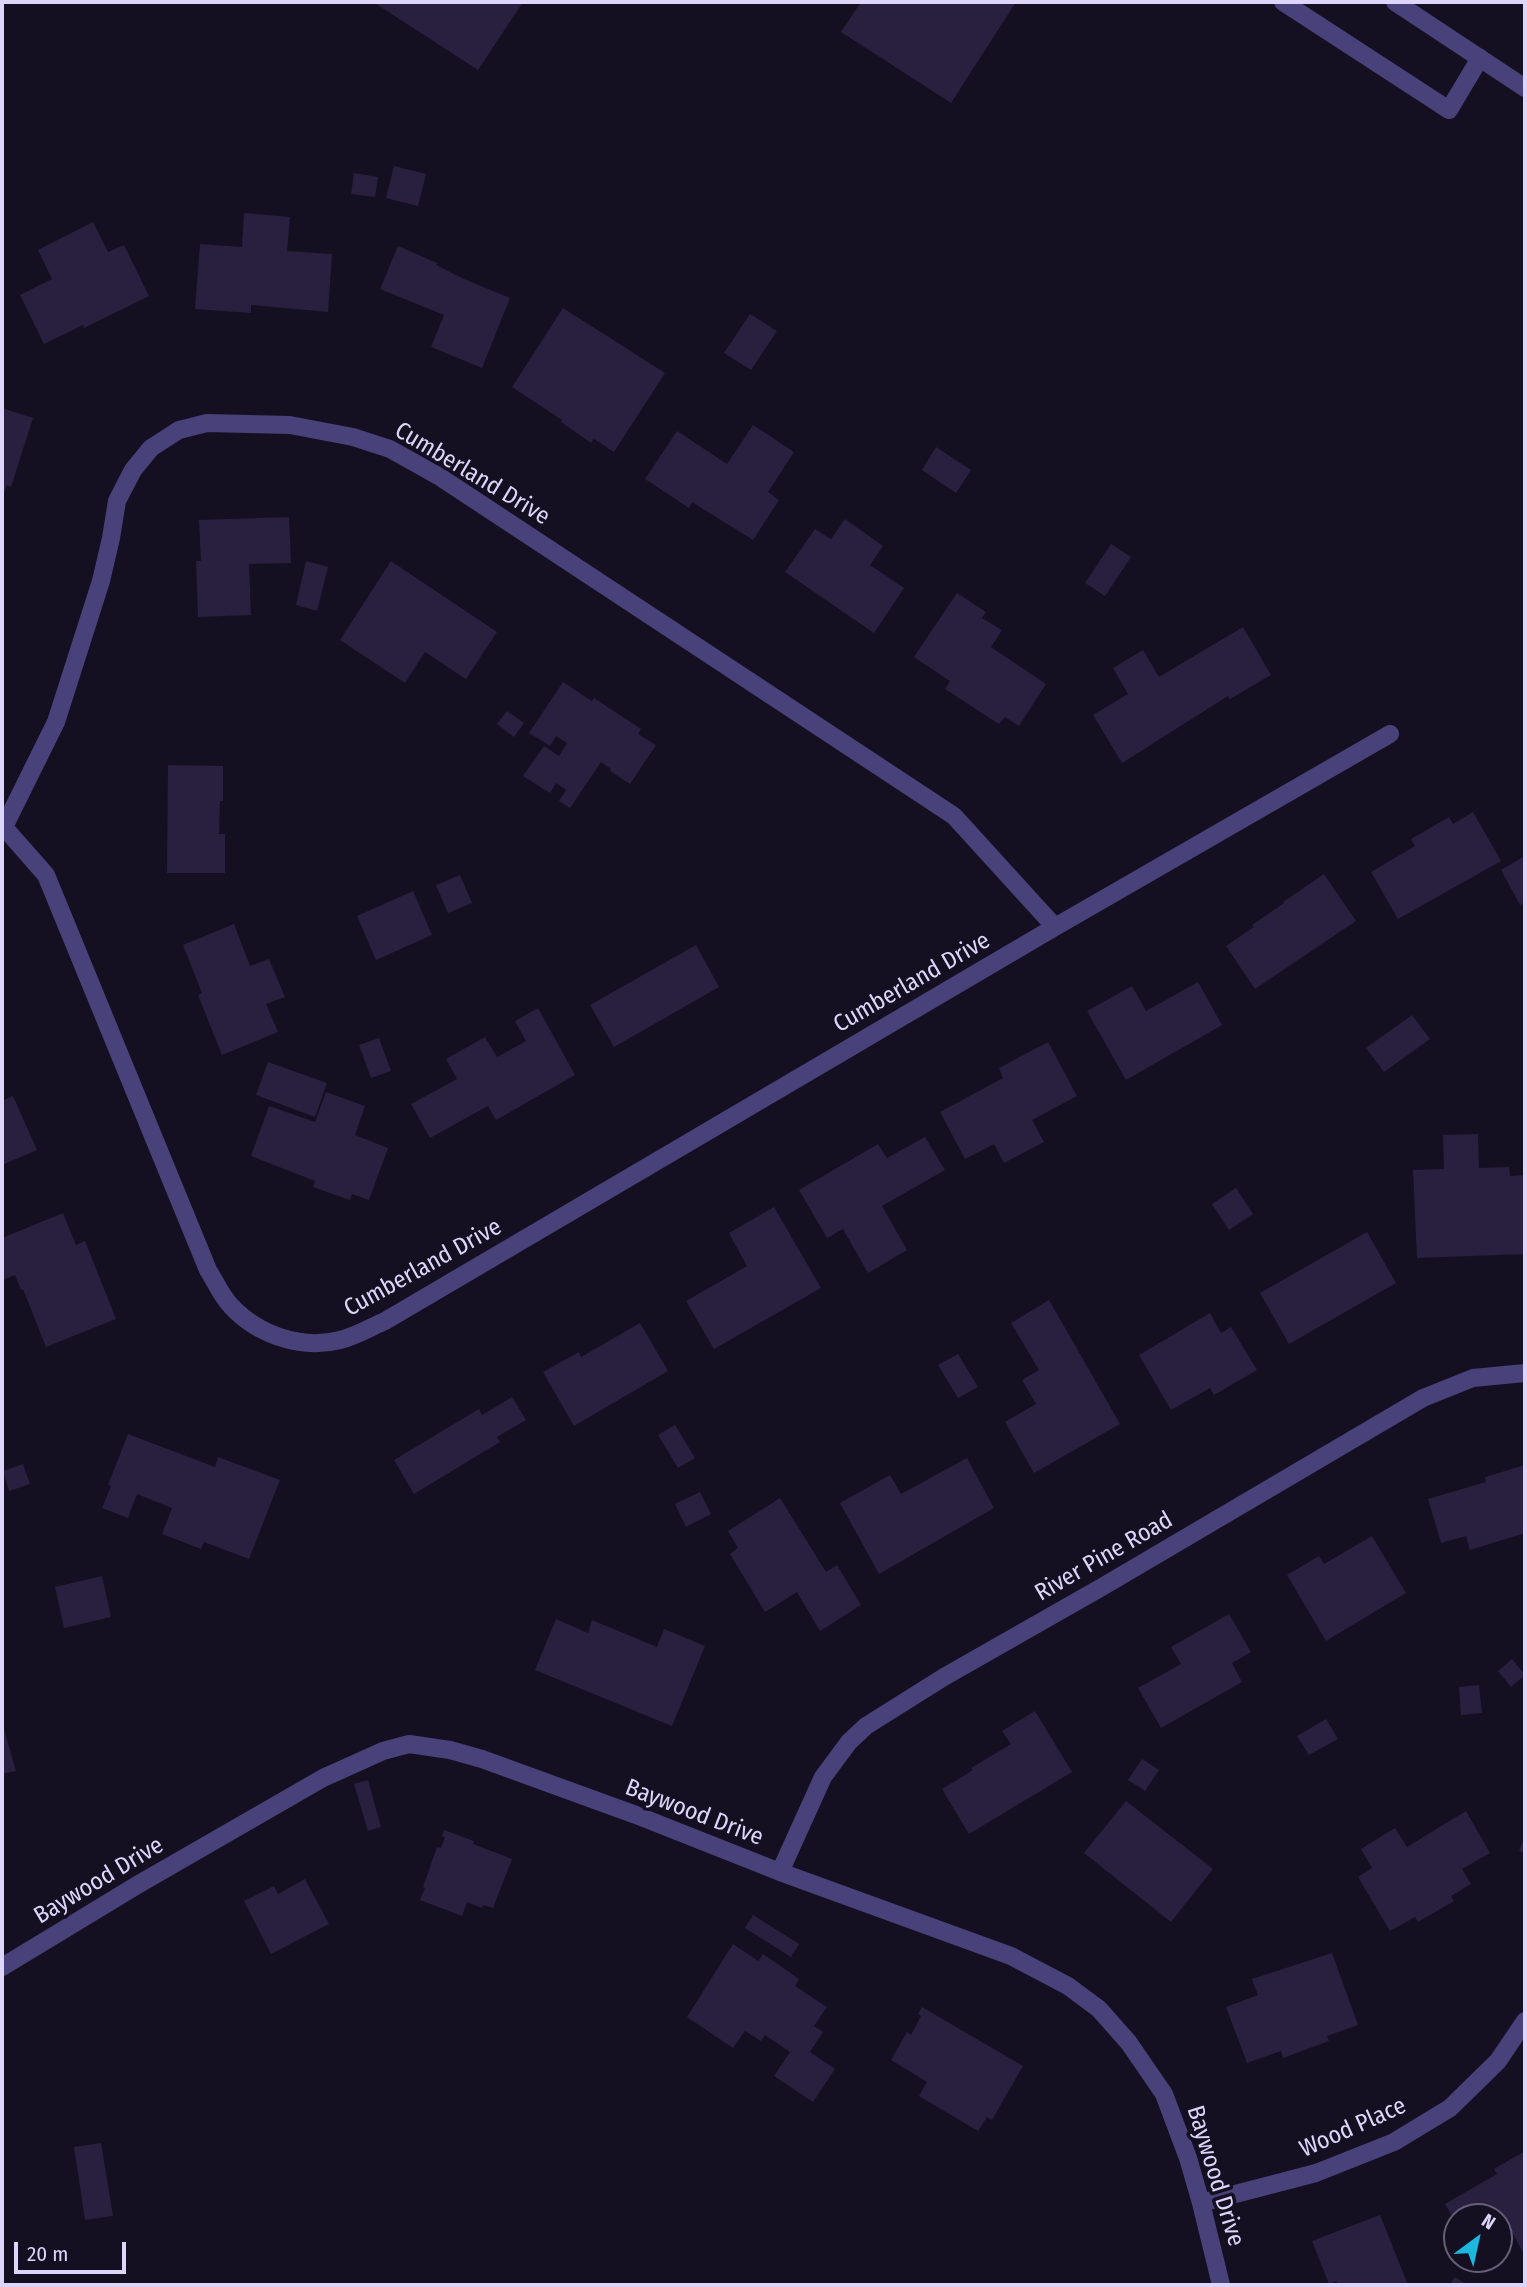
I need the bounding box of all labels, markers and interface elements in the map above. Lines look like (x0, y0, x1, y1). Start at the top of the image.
street label: Cumberland Drive (389, 416, 555, 532)
street label: Cumberland Drive (829, 927, 995, 1039)
street label: Cumberland Drive (339, 1213, 507, 1323)
street label: River Pine Road (1030, 1506, 1178, 1608)
street label: Baywood Drive (621, 1773, 767, 1853)
street label: Baywood Drive (29, 1831, 169, 1931)
street label: Wood Place (1295, 2092, 1411, 2164)
street label: Baywood Drive (1180, 2102, 1250, 2250)
north arrow (1443, 2203, 1513, 2273)
text: N (1478, 2209, 1500, 2234)
scale bar (18, 2228, 130, 2272)
text: 20 m (27, 2241, 68, 2267)

